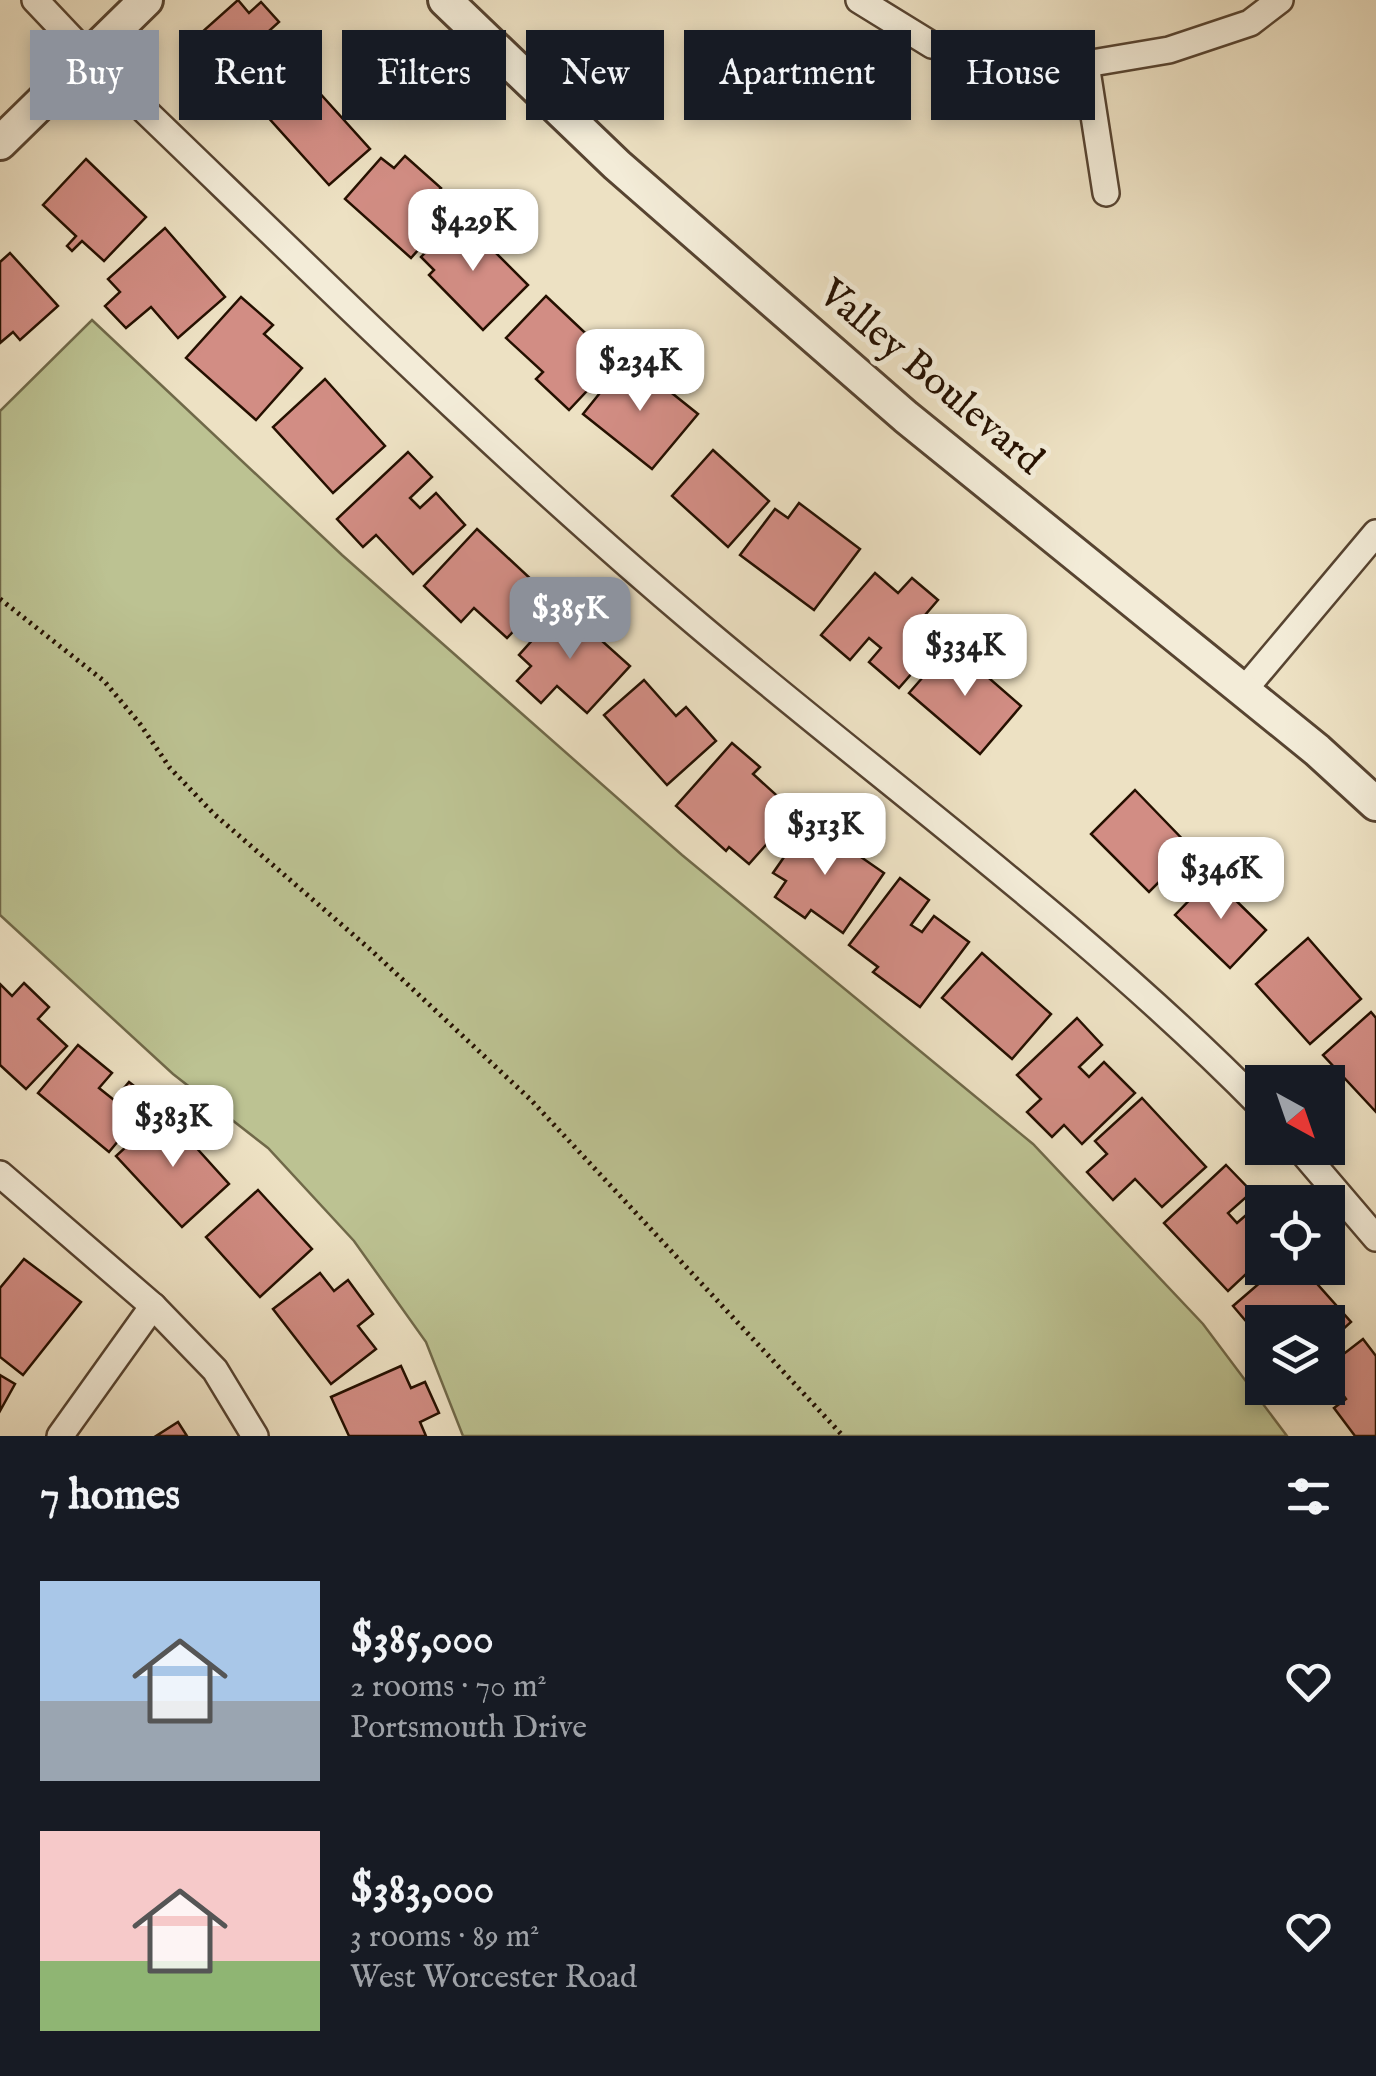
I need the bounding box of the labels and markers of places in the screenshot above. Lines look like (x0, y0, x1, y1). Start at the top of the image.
pin: $429K (403, 189, 543, 274)
pin: $234K (570, 329, 710, 414)
pin: $385K (500, 577, 640, 662)
pin: $334K (895, 614, 1035, 699)
pin: $313K (755, 793, 895, 878)
pin: $346K (1151, 837, 1291, 922)
pin: $383K (103, 1085, 243, 1170)

